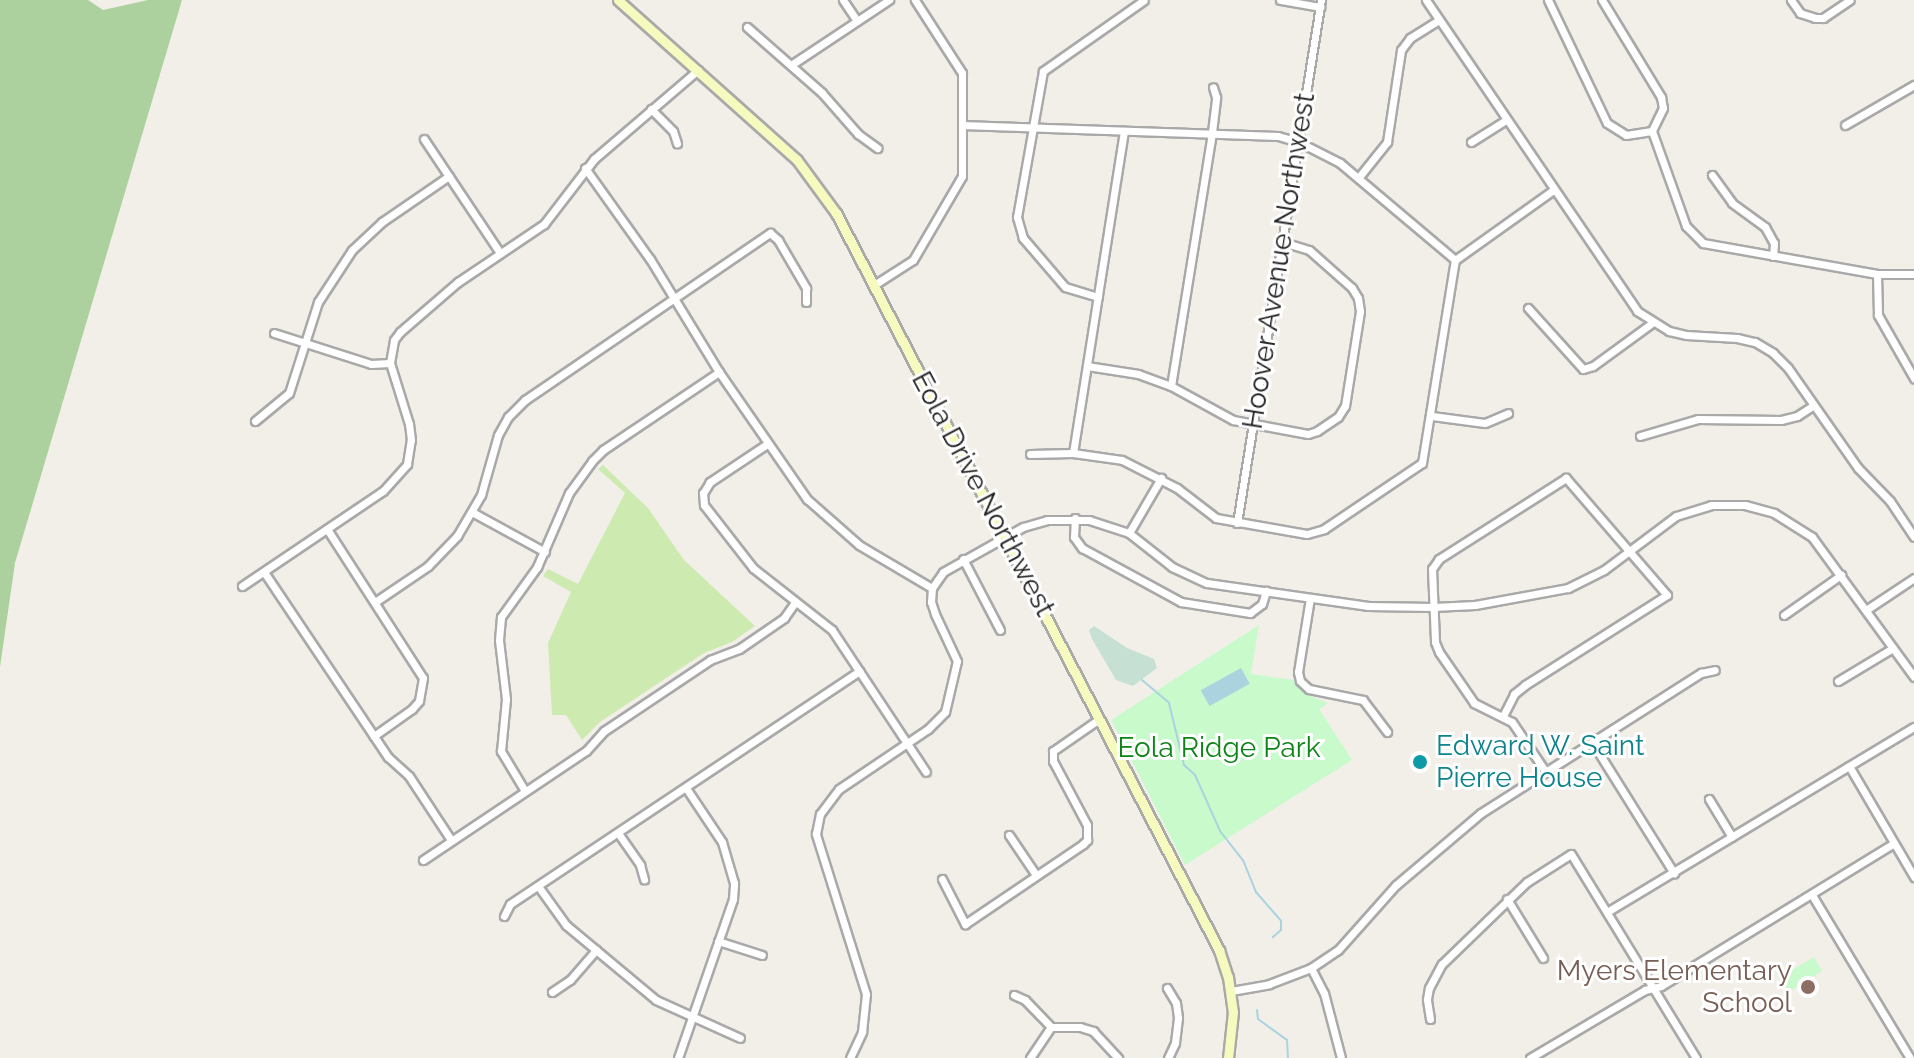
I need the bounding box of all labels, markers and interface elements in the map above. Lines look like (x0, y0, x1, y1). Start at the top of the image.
street label: Hoover Avenue Northwest (1236, 90, 1322, 432)
street label: Eola Drive Northwest (904, 366, 1062, 622)
place label: Edward W. Saint Pierre House (1436, 729, 1645, 795)
park label: Eola Ridge Park (1117, 731, 1321, 765)
marker: Edward W. Saint Pierre House (1411, 753, 1429, 771)
place label: Myers Elementary School (1557, 954, 1792, 1020)
marker: Myers Elementary School (1799, 978, 1817, 996)

